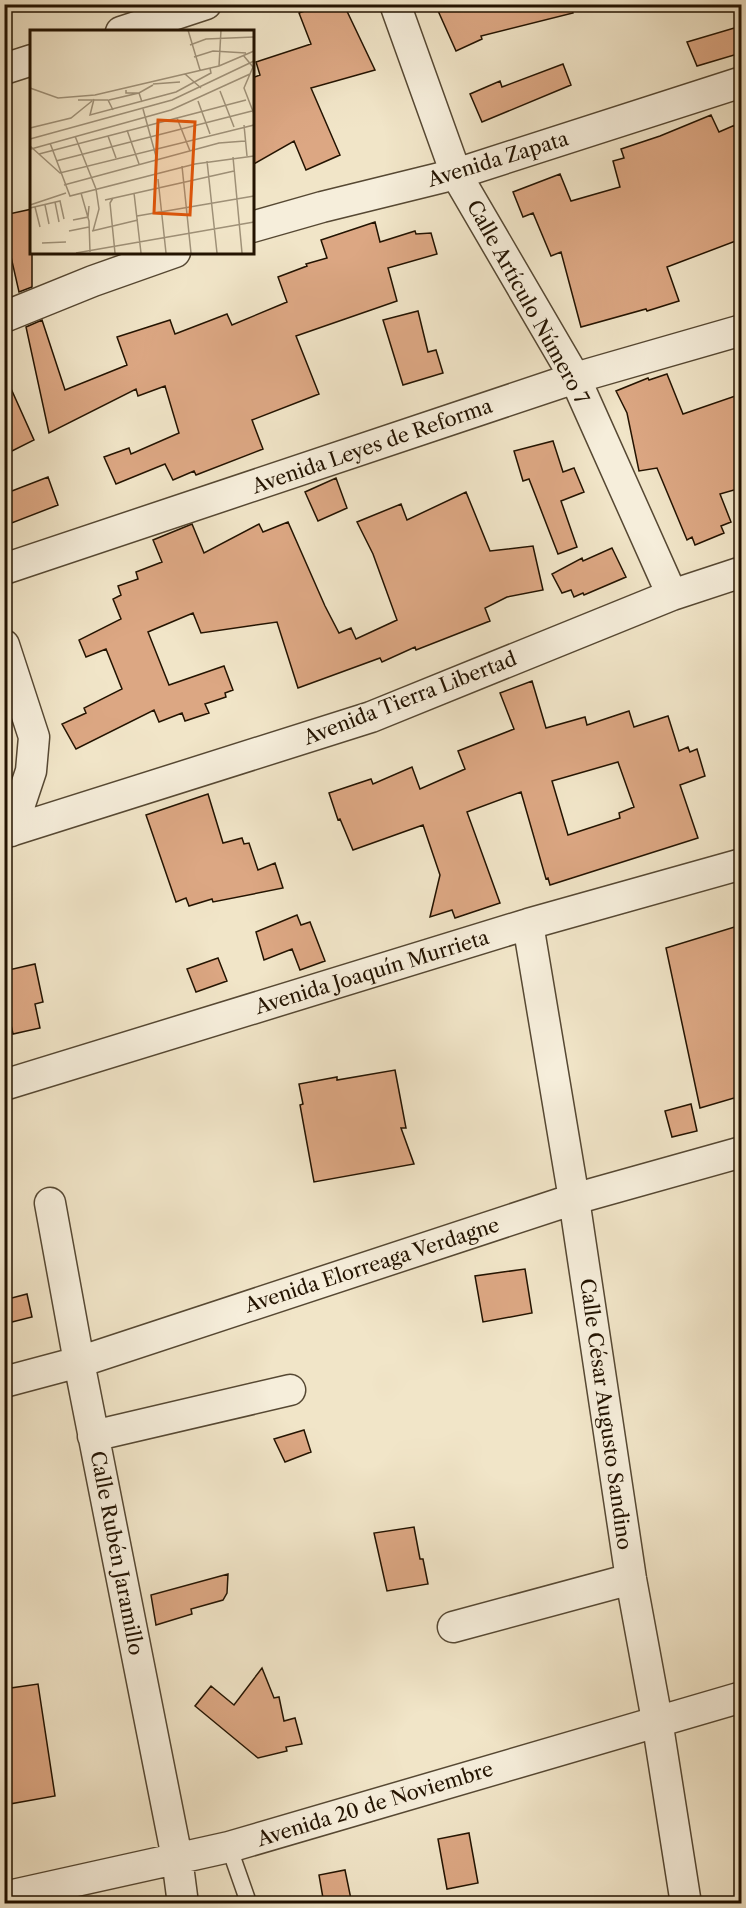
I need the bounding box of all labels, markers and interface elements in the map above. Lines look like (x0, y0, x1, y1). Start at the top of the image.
inset map (30, 30, 254, 254)
street label: Avenida Zapata (424, 126, 572, 192)
street label: Calle Artículo Número 7 (462, 196, 594, 408)
street label: Avenida Leyes de Reforma (248, 393, 496, 499)
street label: Avenida Tierra Libertad (299, 646, 520, 750)
street label: Avenida Joaquín Murrieta (251, 925, 492, 1019)
street label: Avenida Elorreaga Verdagne (241, 1212, 502, 1318)
street label: Calle César Augusto Sandino (575, 1277, 637, 1551)
street label: Calle Rubén Jaramillo (85, 1449, 149, 1657)
street label: Avenida 20 de Noviembre (253, 1757, 496, 1852)

